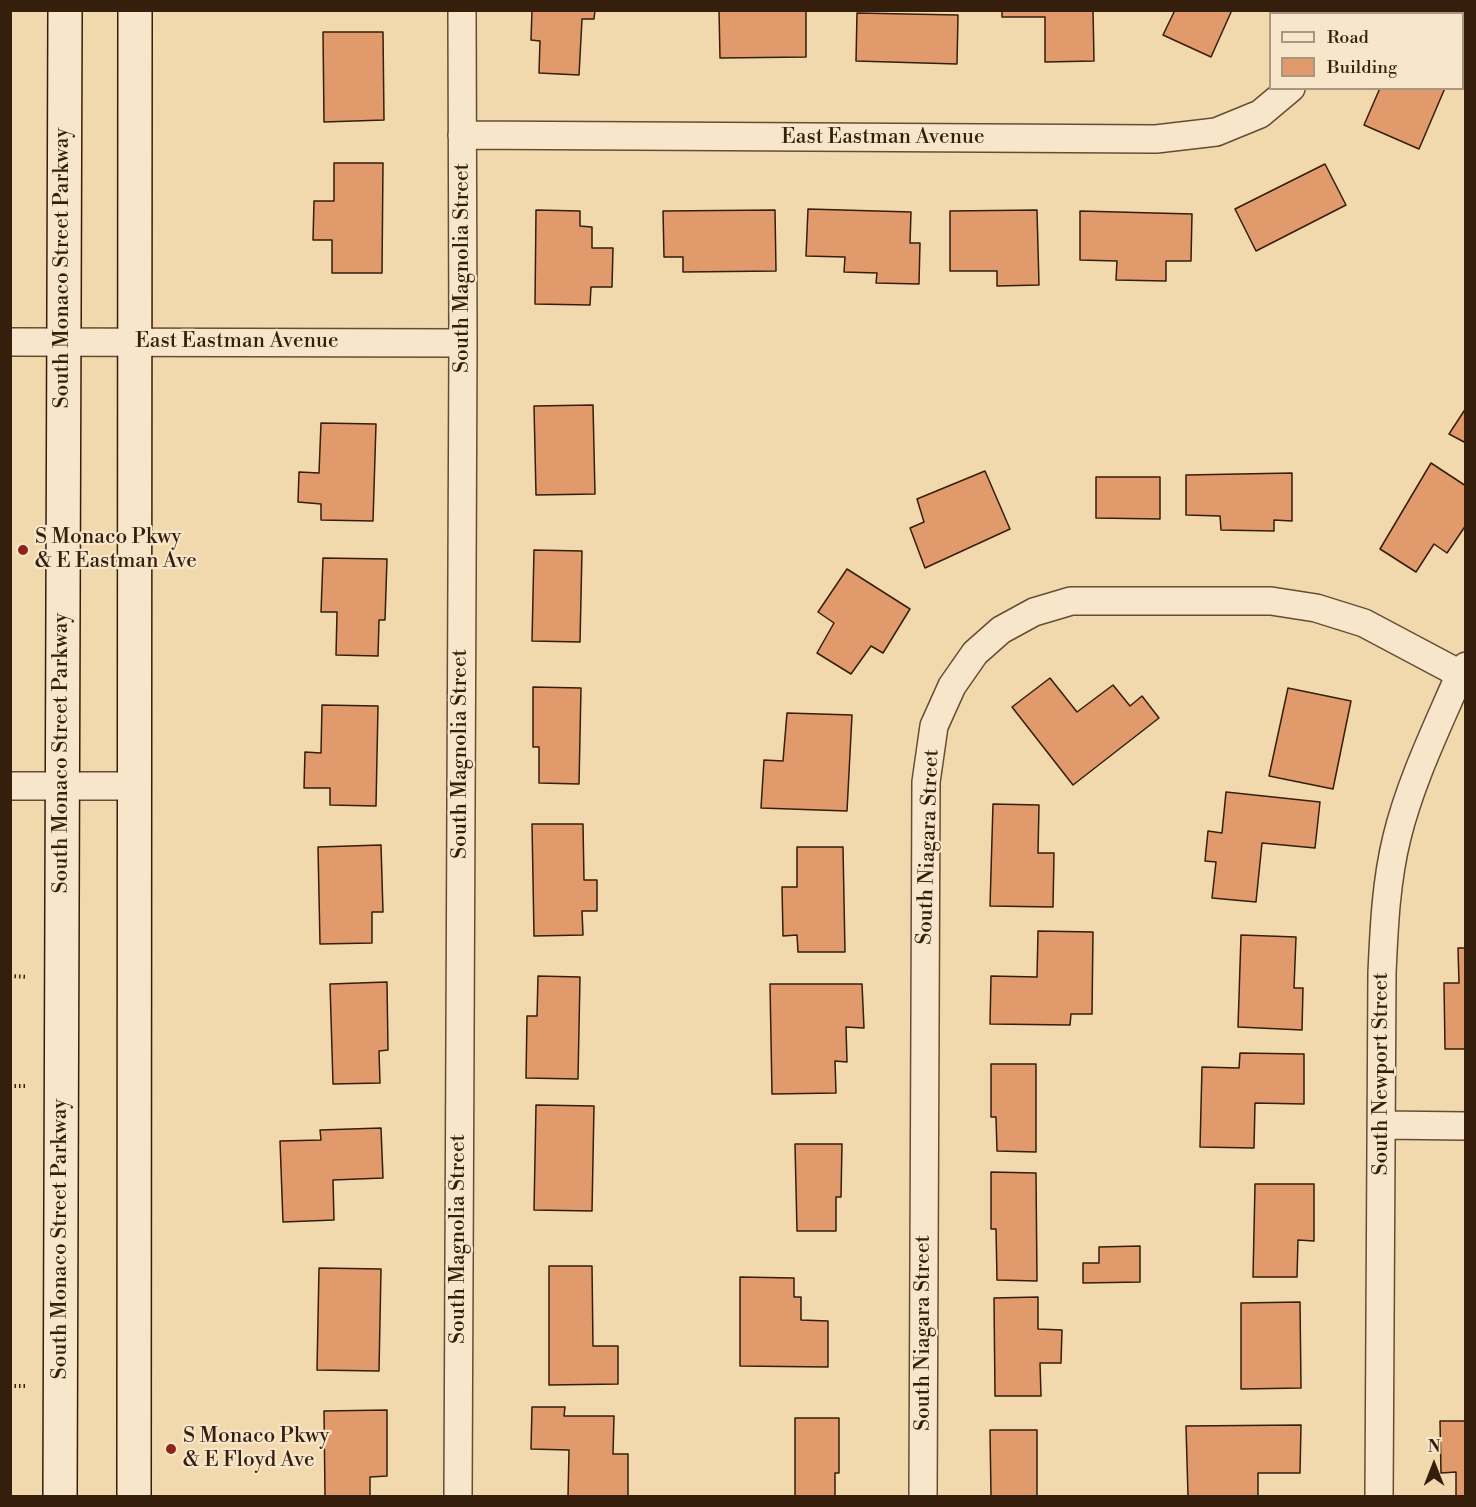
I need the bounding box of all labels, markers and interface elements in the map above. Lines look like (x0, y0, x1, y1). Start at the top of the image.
legend (1269, 12, 1464, 90)
text: Road (1327, 26, 1369, 49)
text: Building (1327, 56, 1397, 79)
street label: East Eastman Avenue (781, 125, 985, 151)
street label: South Monaco Street Parkway (50, 128, 76, 408)
street label: South Magnolia Street (450, 163, 476, 373)
street label: East Eastman Avenue (135, 329, 339, 355)
place label: S Monaco Pkwy & E Eastman Ave (35, 525, 197, 575)
marker: S Monaco Pkwy & E Eastman Ave (16, 543, 30, 557)
street label: South Monaco Street Parkway (49, 613, 75, 893)
street label: South Magnolia Street (448, 649, 474, 859)
street label: South Niagara Street (913, 749, 945, 945)
street label: South Newport Street (1369, 972, 1395, 1176)
street label: South Monaco Street Parkway (48, 1099, 74, 1379)
street label: South Magnolia Street (446, 1134, 472, 1344)
street label: South Niagara Street (911, 1235, 937, 1431)
place label: S Monaco Pkwy & E Floyd Ave (183, 1424, 330, 1474)
north arrow (1404, 1435, 1464, 1495)
text: N (1428, 1437, 1440, 1457)
marker: S Monaco Pkwy & E Floyd Ave (164, 1442, 178, 1456)

